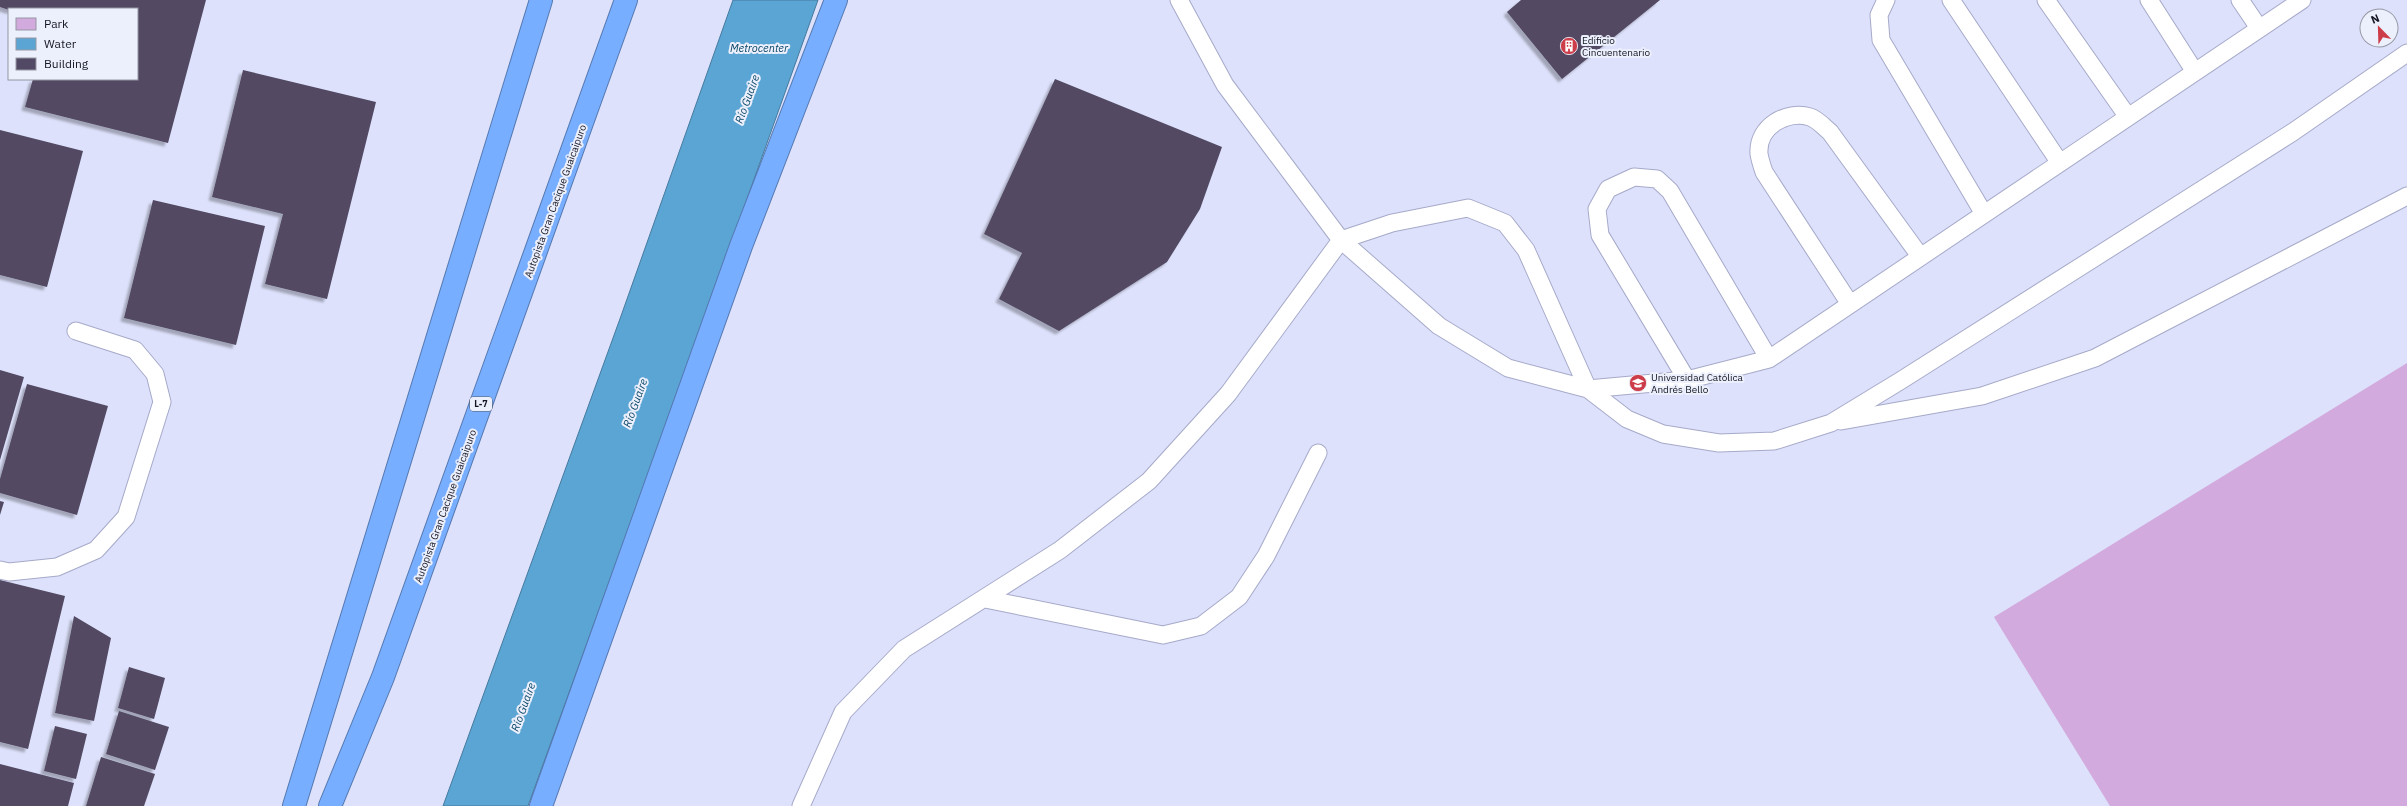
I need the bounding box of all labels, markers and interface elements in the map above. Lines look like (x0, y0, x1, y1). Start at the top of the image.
legend (8, 8, 138, 80)
north arrow (2359, 8, 2399, 48)
text: N (2369, 11, 2382, 27)
text: Park (44, 16, 69, 31)
place label: Edificio Cincuentenario (1582, 34, 1650, 59)
text: Water (44, 36, 77, 51)
building icon: Edificio Cincuentenario (1559, 36, 1579, 56)
water label: Metrocenter (730, 41, 789, 55)
text: Building (44, 56, 89, 71)
water label: Río Guaire (732, 72, 762, 125)
street label: Autopista Gran Cacique Guaicaipuro (522, 123, 589, 279)
place label: Universidad Católica Andrés Bello (1651, 371, 1743, 396)
school or university icon: Universidad Católica Andrés Bello (1628, 373, 1648, 393)
water label: Río Guaire (620, 376, 650, 429)
road number: L-7 (470, 397, 492, 411)
street label: Autopista Gran Cacique Guaicaipuro (412, 428, 479, 584)
water label: Río Guaire (508, 680, 538, 733)

